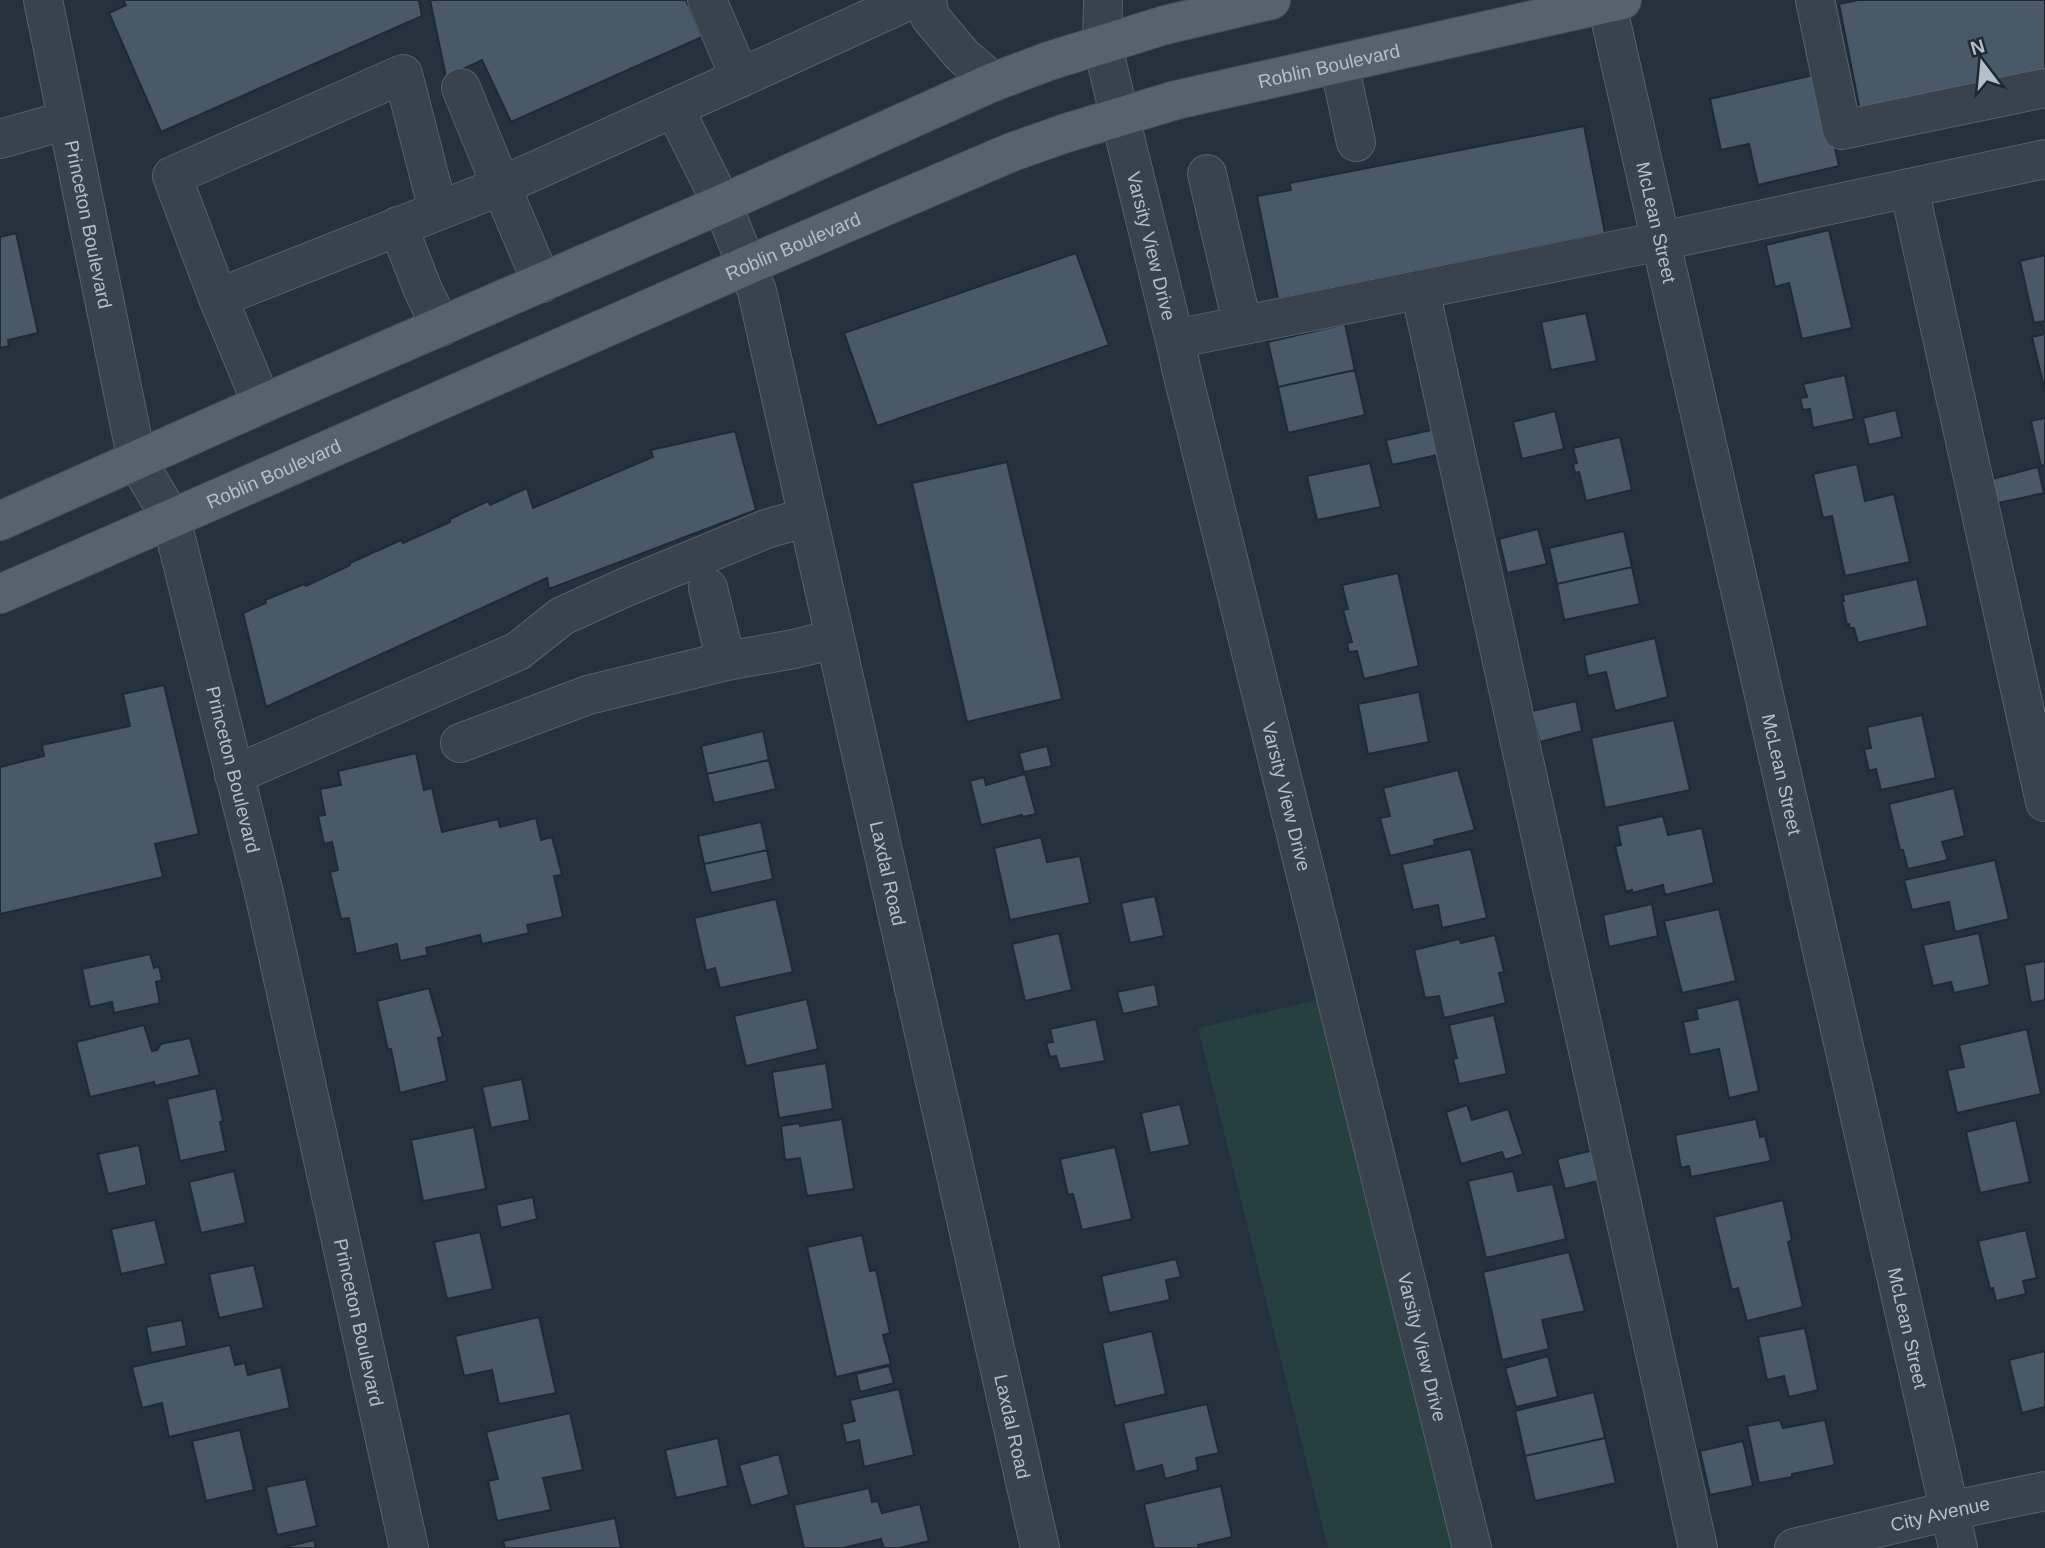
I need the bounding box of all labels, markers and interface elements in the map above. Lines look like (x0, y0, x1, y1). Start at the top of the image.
north arrow (1947, 28, 2017, 98)
text: N (1968, 35, 1987, 59)
street label: Roblin Boulevard (1256, 40, 1402, 92)
street label: Princeton Boulevard (61, 138, 116, 310)
street label: McLean Street (1633, 160, 1681, 286)
street label: Varsity View Drive (1123, 169, 1180, 323)
street label: Roblin Boulevard (722, 208, 864, 284)
street label: Roblin Boulevard (203, 435, 344, 512)
street label: Princeton Boulevard (203, 684, 264, 855)
street label: McLean Street (1758, 712, 1806, 838)
street label: Varsity View Drive (1258, 720, 1315, 873)
street label: Laxdal Road (866, 819, 910, 928)
street label: Princeton Boulevard (330, 1237, 388, 1408)
street label: McLean Street (1884, 1265, 1932, 1391)
street label: Varsity View Drive (1394, 1271, 1451, 1424)
street label: Laxdal Road (991, 1372, 1035, 1481)
street label: City Avenue (1888, 1492, 1991, 1535)

